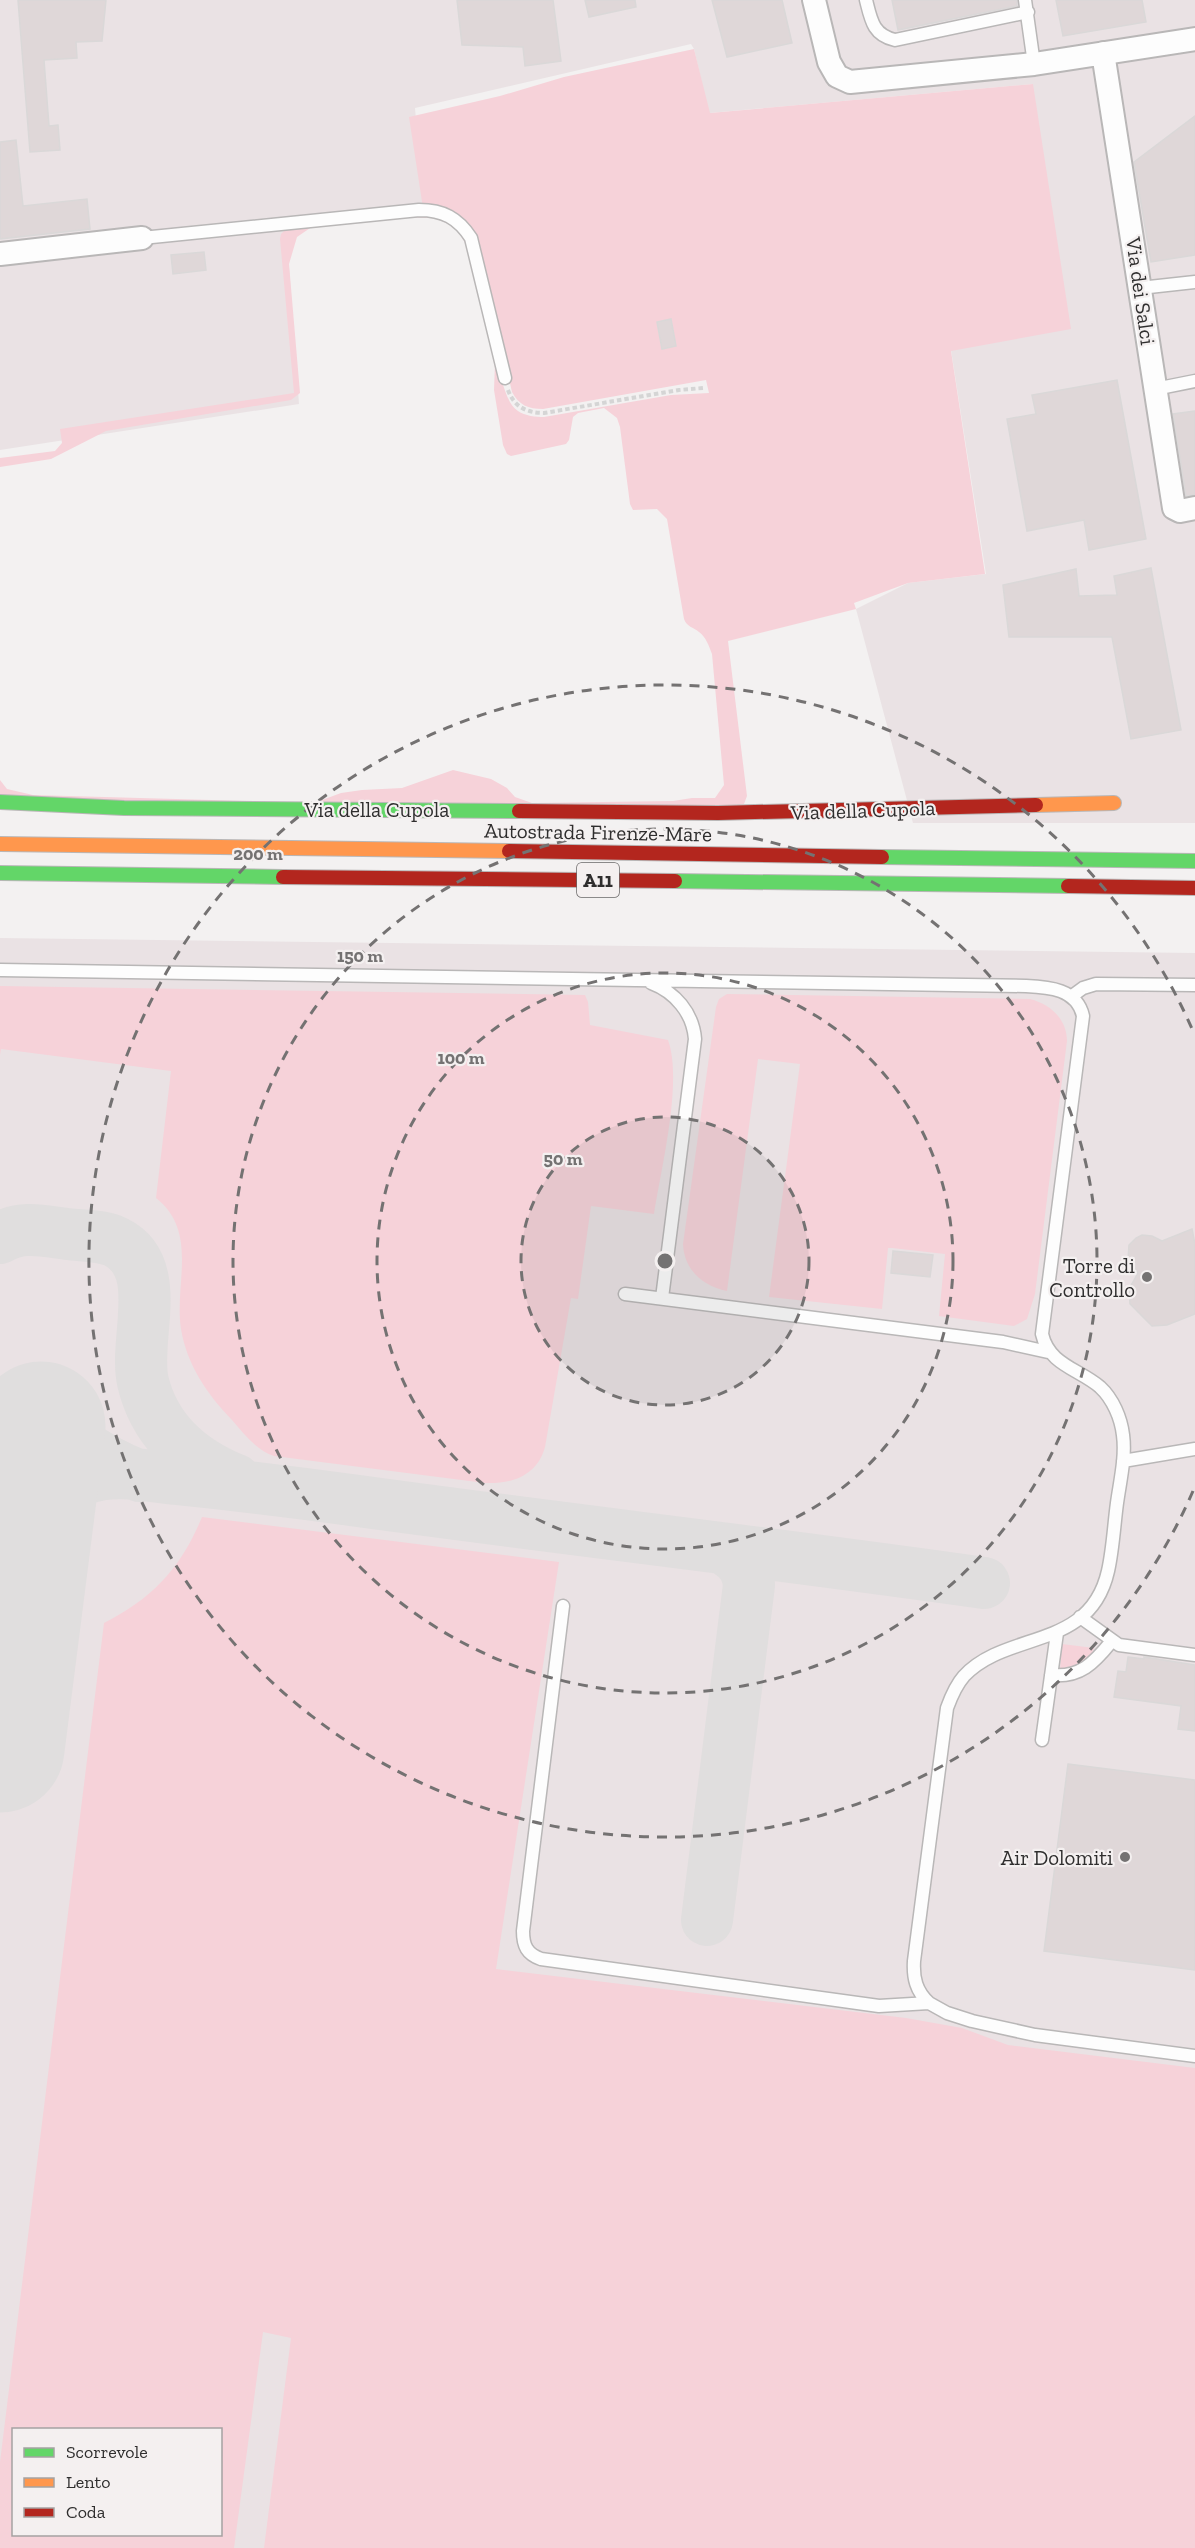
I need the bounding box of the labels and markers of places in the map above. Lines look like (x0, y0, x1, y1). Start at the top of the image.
centre of rings (655, 1251, 675, 1271)
place label: Torre di Controllo (1049, 1253, 1135, 1302)
marker: Torre di Controllo (1140, 1270, 1154, 1284)
place label: Air Dolomiti (1001, 1845, 1113, 1870)
marker: Air Dolomiti (1118, 1850, 1132, 1864)

